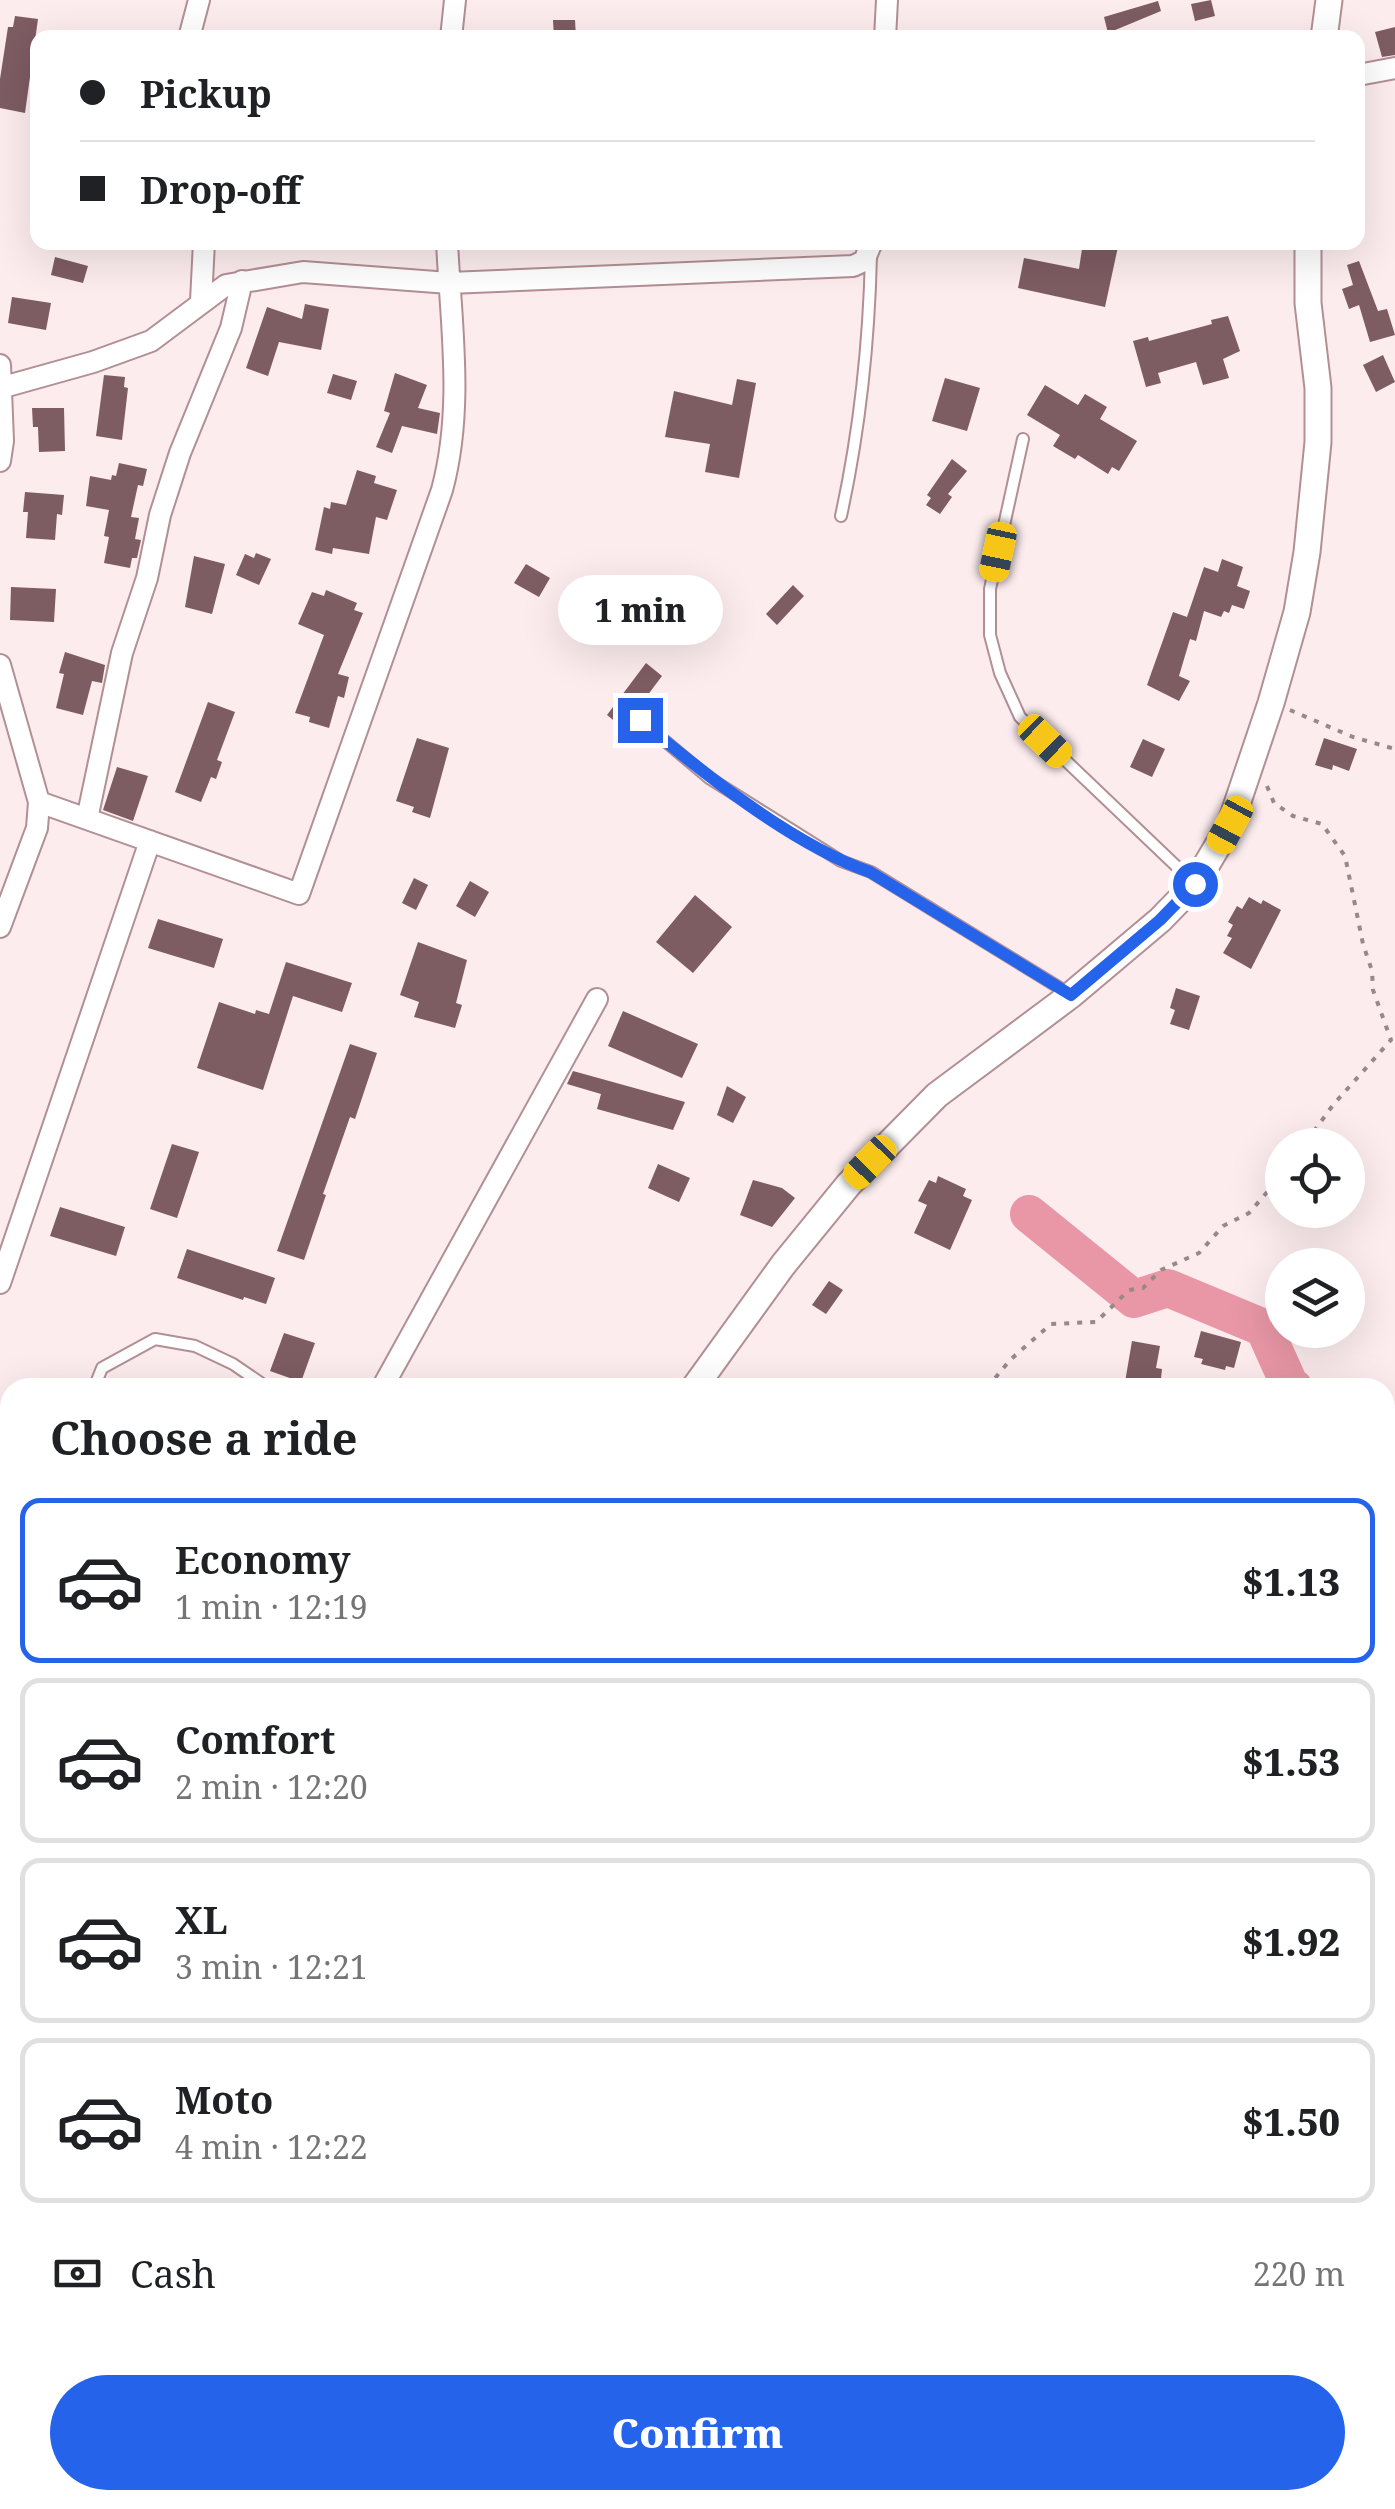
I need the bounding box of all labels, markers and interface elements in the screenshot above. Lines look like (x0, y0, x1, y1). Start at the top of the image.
text: Pickup (140, 67, 272, 119)
text: Drop-off (140, 163, 301, 215)
car (977, 520, 1019, 584)
callout: 1 min (558, 575, 722, 645)
text: 1 min (595, 588, 686, 631)
route end (618, 698, 663, 743)
car (1013, 709, 1077, 773)
car (1203, 791, 1257, 859)
route start (1173, 862, 1218, 907)
map controls (1265, 1128, 1365, 1348)
button: locate (1265, 1128, 1365, 1228)
car (838, 1130, 902, 1194)
button: layers (1265, 1248, 1365, 1348)
text: Choose a ride (50, 1407, 358, 1468)
text: Economy (175, 1533, 351, 1585)
icon: car (55, 1536, 145, 1626)
text: $1.13 (1242, 1555, 1340, 1607)
text: 1 min · 12:19 (175, 1585, 368, 1628)
text: Comfort (175, 1713, 335, 1765)
icon: car (55, 1716, 145, 1806)
text: $1.53 (1242, 1735, 1340, 1787)
text: 2 min · 12:20 (175, 1765, 368, 1808)
text: XL (175, 1893, 228, 1945)
icon: car (55, 1896, 145, 1986)
text: $1.92 (1242, 1915, 1340, 1967)
text: 3 min · 12:21 (175, 1945, 368, 1988)
text: Moto (175, 2073, 273, 2125)
icon: car (55, 2076, 145, 2166)
text: $1.50 (1242, 2095, 1340, 2147)
text: 4 min · 12:22 (175, 2125, 368, 2168)
icon: cash (50, 2246, 105, 2301)
text: Cash (130, 2247, 216, 2299)
text: 220 m (1253, 2252, 1345, 2295)
button: Confirm (50, 2375, 1345, 2490)

